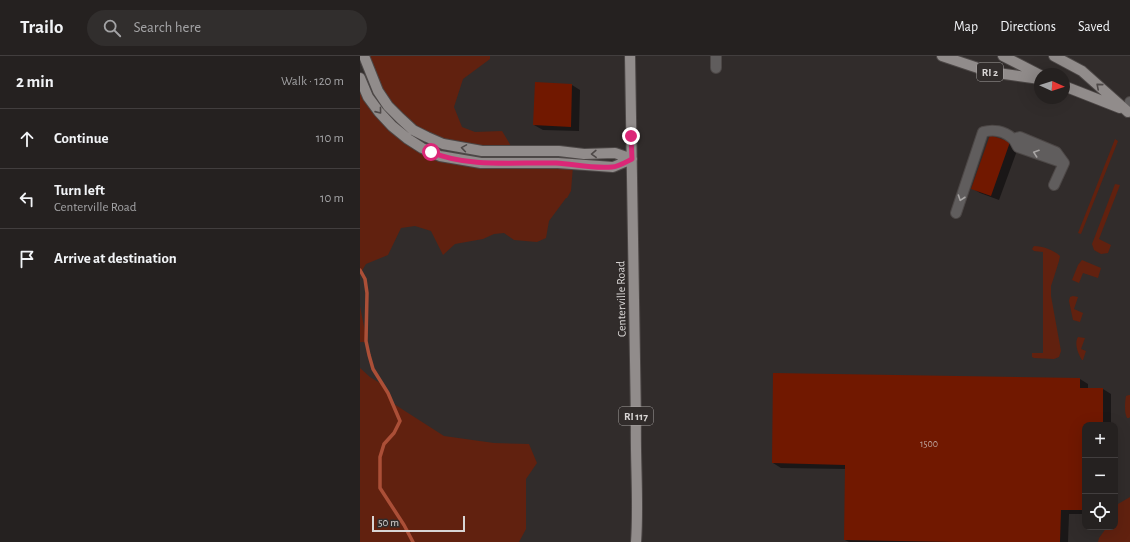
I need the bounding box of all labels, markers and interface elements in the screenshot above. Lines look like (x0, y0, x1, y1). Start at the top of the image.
search box (87, 10, 367, 46)
icon: search (101, 17, 123, 39)
text: Trailo (20, 18, 63, 37)
text: Search here (133, 20, 201, 35)
text: Map (954, 20, 978, 34)
text: Directions (1000, 20, 1056, 34)
text: Saved (1078, 20, 1110, 34)
road number: RI 2 (977, 63, 1003, 81)
north arrow (1034, 68, 1070, 104)
text: 2 min (16, 73, 54, 90)
text: Walk · 120 m (281, 75, 344, 88)
one-way arrow (1096, 83, 1103, 90)
one-way arrow (374, 107, 381, 114)
route end (622, 127, 640, 145)
icon: ahead (16, 128, 38, 150)
text: Continue (54, 131, 109, 146)
text: 110 m (316, 132, 344, 145)
route start (422, 143, 440, 161)
one-way arrow (461, 144, 467, 153)
one-way arrow (591, 149, 597, 158)
one-way arrow (1033, 150, 1040, 158)
text: Turn left (54, 183, 105, 198)
icon: left (16, 188, 38, 210)
text: 10 m (320, 192, 344, 205)
one-way arrow (957, 194, 966, 201)
text: Centerville Road (54, 201, 137, 214)
icon: arrive (16, 248, 38, 270)
text: Arrive at destination (54, 251, 177, 266)
street label: Centerville Road (614, 261, 628, 337)
road number: RI 117 (619, 407, 653, 425)
map controls (1082, 422, 1118, 530)
button: + (1082, 422, 1118, 458)
house number: 1500 (920, 439, 938, 449)
button: − (1082, 458, 1118, 494)
button: locate (1082, 494, 1118, 530)
scale bar (372, 514, 465, 533)
text: 50 m (378, 517, 399, 528)

